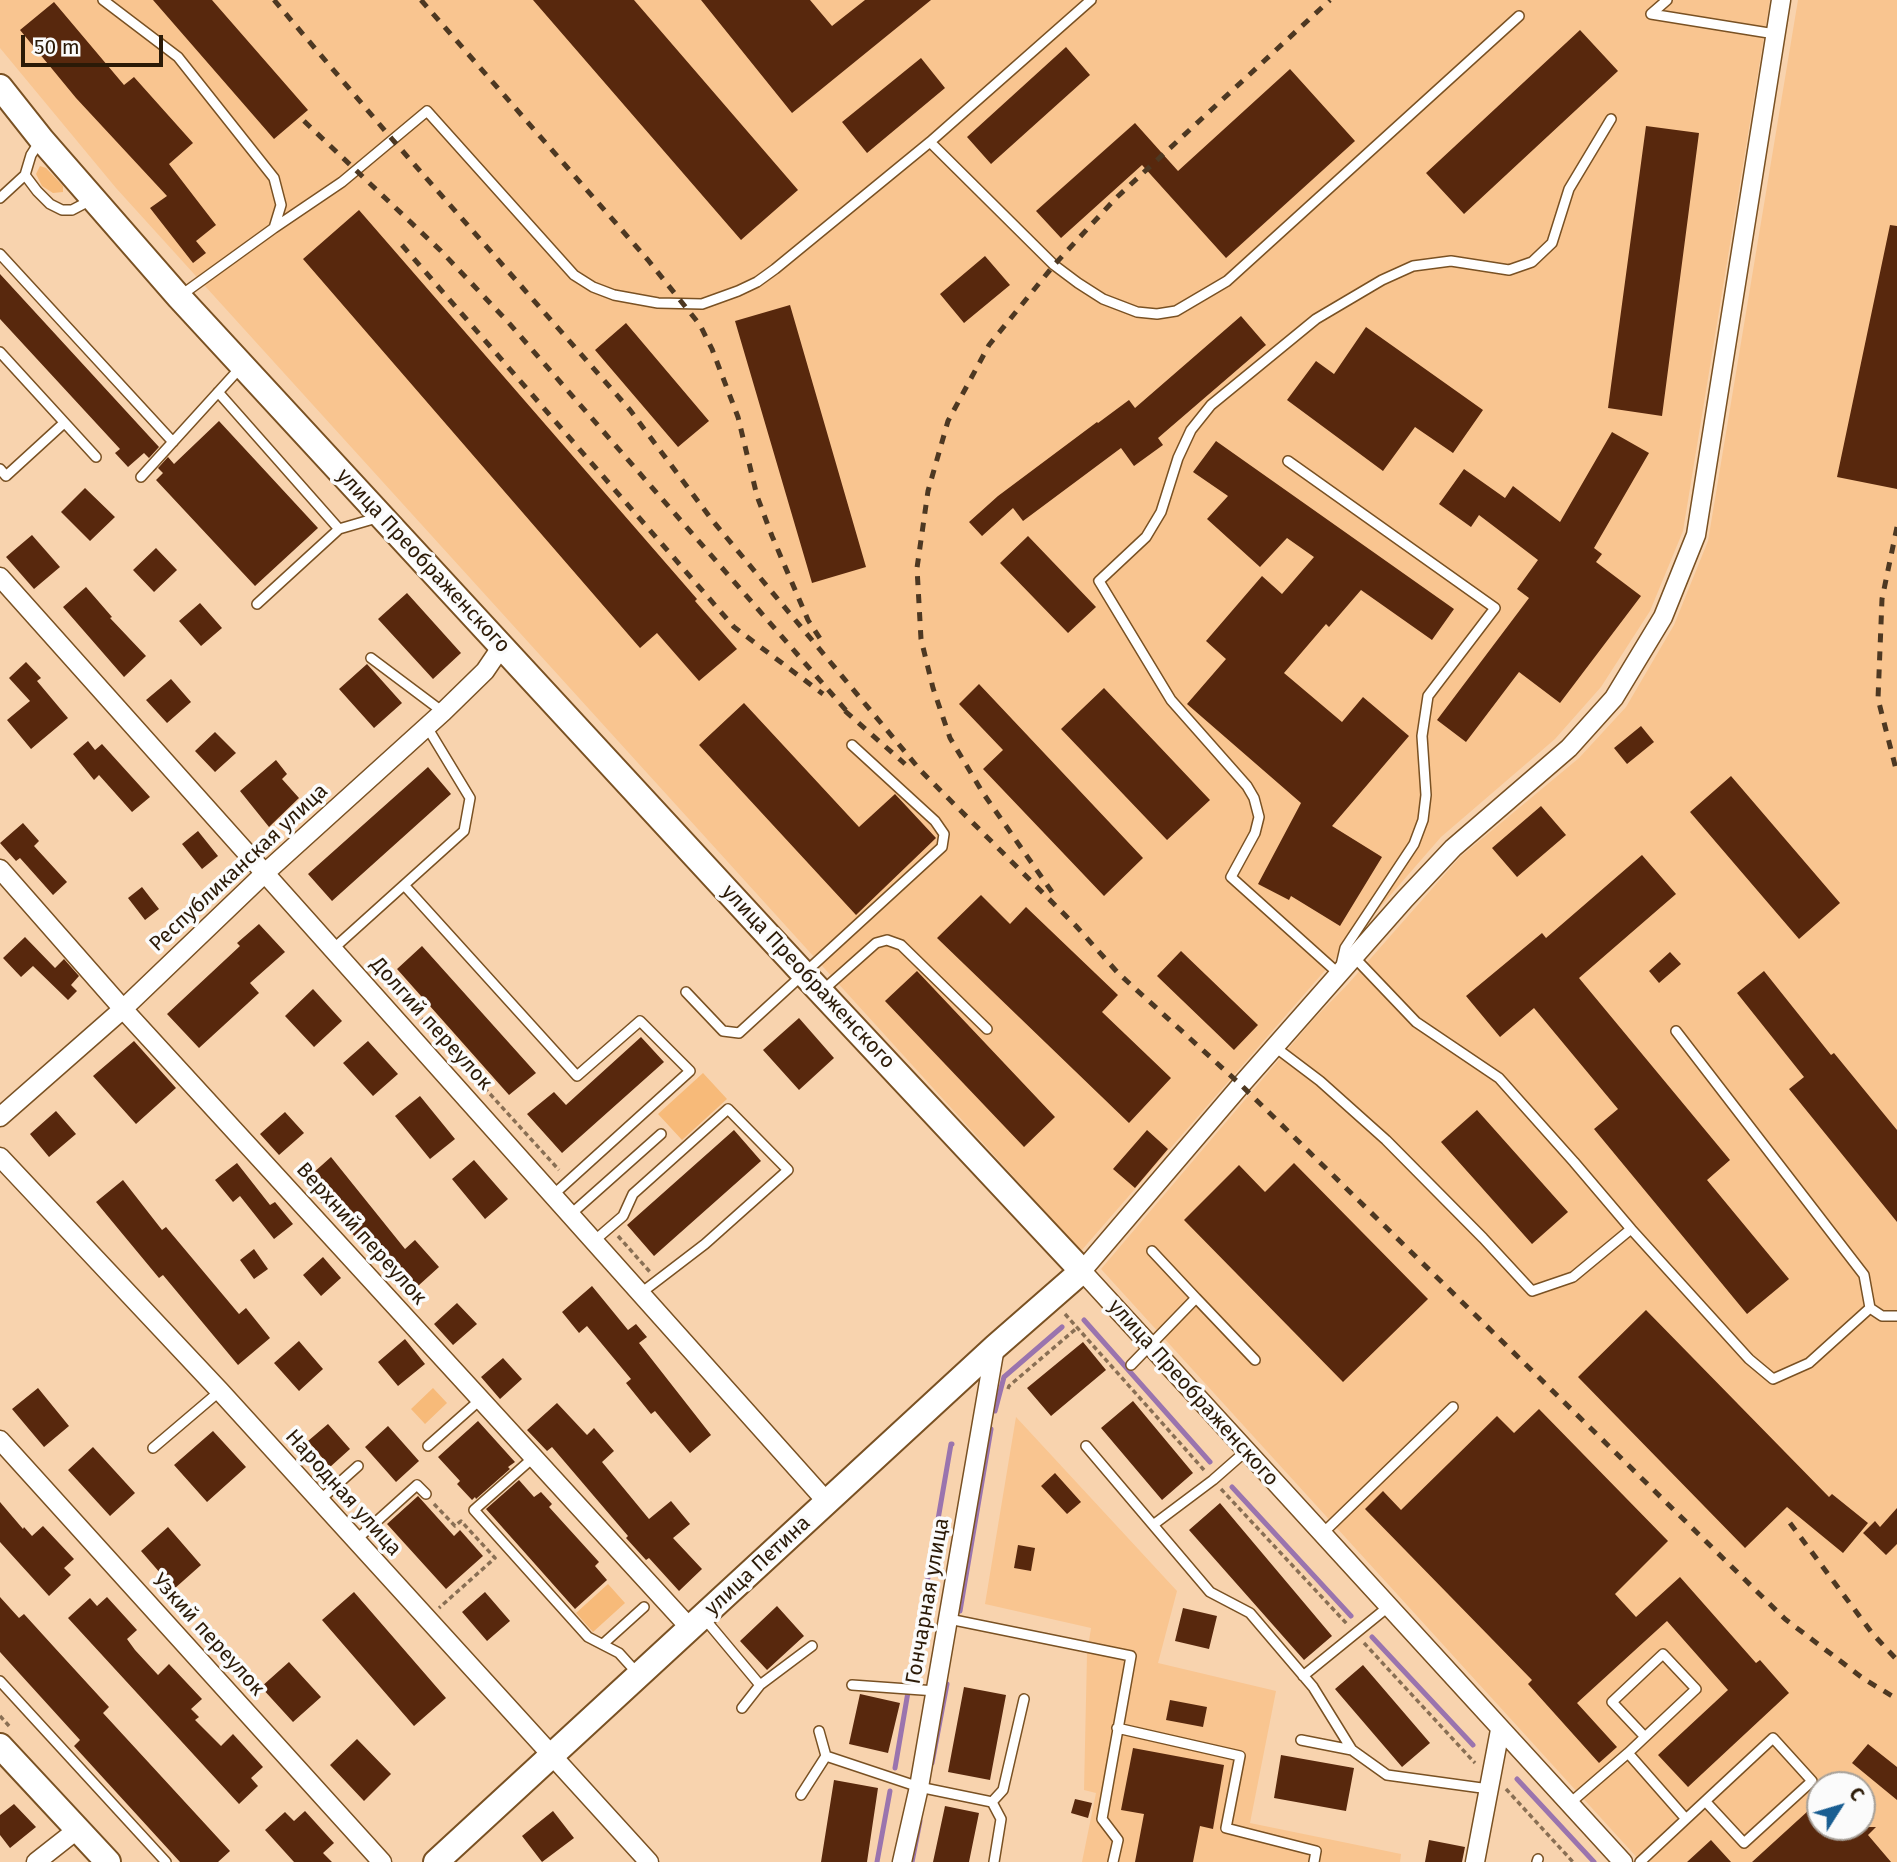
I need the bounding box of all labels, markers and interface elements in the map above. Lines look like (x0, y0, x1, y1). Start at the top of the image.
scale bar (24, 21, 166, 65)
text: 50 m (34, 34, 80, 60)
street label: улица Преображенского (331, 464, 515, 658)
street label: Республиканская улица (145, 779, 333, 957)
street label: улица Преображенского (716, 880, 900, 1074)
street label: Долгий переулок (365, 952, 497, 1096)
street label: Верхний переулок (290, 1158, 432, 1310)
street label: улица Преображенского (1102, 1294, 1284, 1492)
street label: Народная улица (280, 1425, 406, 1561)
street label: улица Петина (700, 1511, 816, 1621)
street label: Гончарная улица (901, 1516, 955, 1686)
street label: Узкий переулок (147, 1569, 269, 1701)
north arrow (1806, 1771, 1876, 1841)
text: С (1844, 1783, 1869, 1806)

